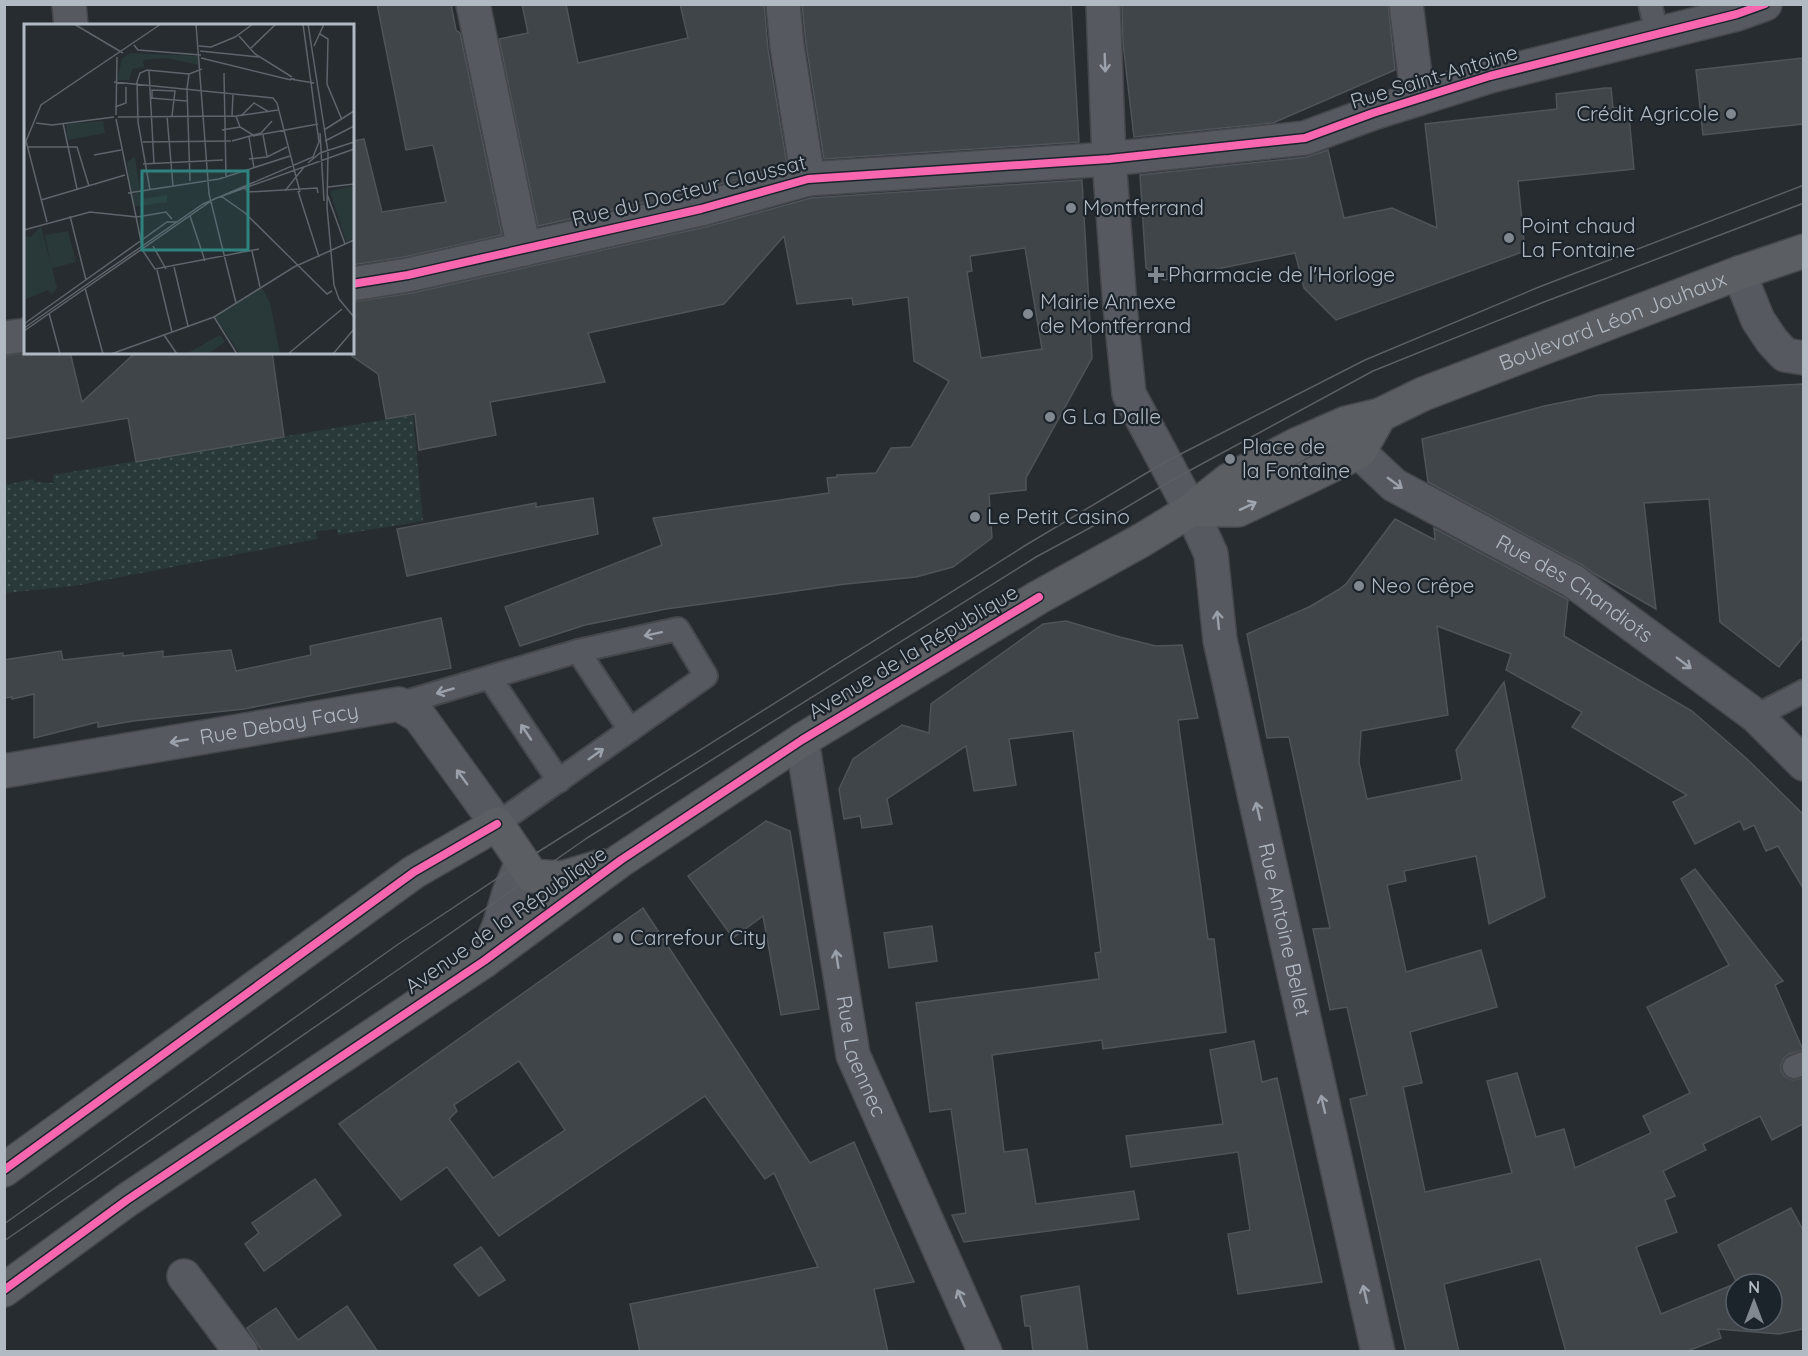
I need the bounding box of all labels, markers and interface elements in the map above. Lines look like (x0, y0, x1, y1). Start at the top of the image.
inset map (24, 24, 354, 354)
street label: Rue Saint-Antoine (1347, 38, 1521, 114)
one-way arrow (1100, 52, 1111, 72)
place label: Crédit Agricole (1576, 100, 1719, 126)
marker: Crédit Agricole (1724, 107, 1738, 121)
street label: Rue du Docteur Claussat (569, 148, 809, 232)
place label: Montferrand (1083, 194, 1204, 220)
marker: Montferrand (1064, 201, 1078, 215)
place label: Point chaud La Fontaine (1521, 212, 1635, 262)
marker: Point chaud La Fontaine (1502, 231, 1516, 245)
place label: Pharmacie de l'Horloge (1168, 261, 1395, 287)
street label: Boulevard Léon Jouhaux (1495, 265, 1730, 376)
marker: Pharmacie de l'Horloge (1149, 268, 1163, 282)
place label: Mairie Annexe de Montferrand (1040, 288, 1191, 338)
marker: Mairie Annexe de Montferrand (1021, 307, 1035, 321)
place label: G La Dalle (1062, 403, 1161, 429)
marker: G La Dalle (1043, 410, 1057, 424)
place label: Place de la Fontaine (1242, 433, 1350, 483)
marker: Place de la Fontaine (1223, 452, 1237, 466)
one-way arrow (1386, 477, 1402, 489)
one-way arrow (1239, 499, 1257, 511)
place label: Le Petit Casino (987, 503, 1130, 529)
marker: Le Petit Casino (968, 510, 982, 524)
street label: Rue des Chandiots (1492, 528, 1659, 648)
place label: Neo Crêpe (1371, 572, 1474, 598)
street label: Avenue de la République (803, 578, 1022, 724)
marker: Neo Crêpe (1352, 579, 1366, 593)
one-way arrow (1212, 611, 1223, 631)
one-way arrow (644, 629, 663, 640)
one-way arrow (1676, 657, 1692, 670)
one-way arrow (436, 686, 455, 697)
street label: Rue Debay Facy (197, 697, 360, 750)
one-way arrow (520, 724, 532, 741)
one-way arrow (169, 736, 189, 747)
one-way arrow (588, 748, 604, 760)
one-way arrow (456, 769, 468, 785)
one-way arrow (1251, 802, 1263, 821)
street label: Avenue de la République (400, 840, 611, 999)
street label: Rue Antoine Bellet (1253, 840, 1317, 1019)
place label: Carrefour City (630, 924, 767, 950)
marker: Carrefour City (611, 931, 625, 945)
one-way arrow (832, 950, 843, 970)
street label: Rue Laennec (832, 993, 893, 1120)
one-way arrow (1316, 1095, 1328, 1114)
north arrow (1724, 1272, 1784, 1332)
text: N (1748, 1277, 1760, 1297)
one-way arrow (1359, 1285, 1370, 1305)
one-way arrow (955, 1289, 966, 1307)

